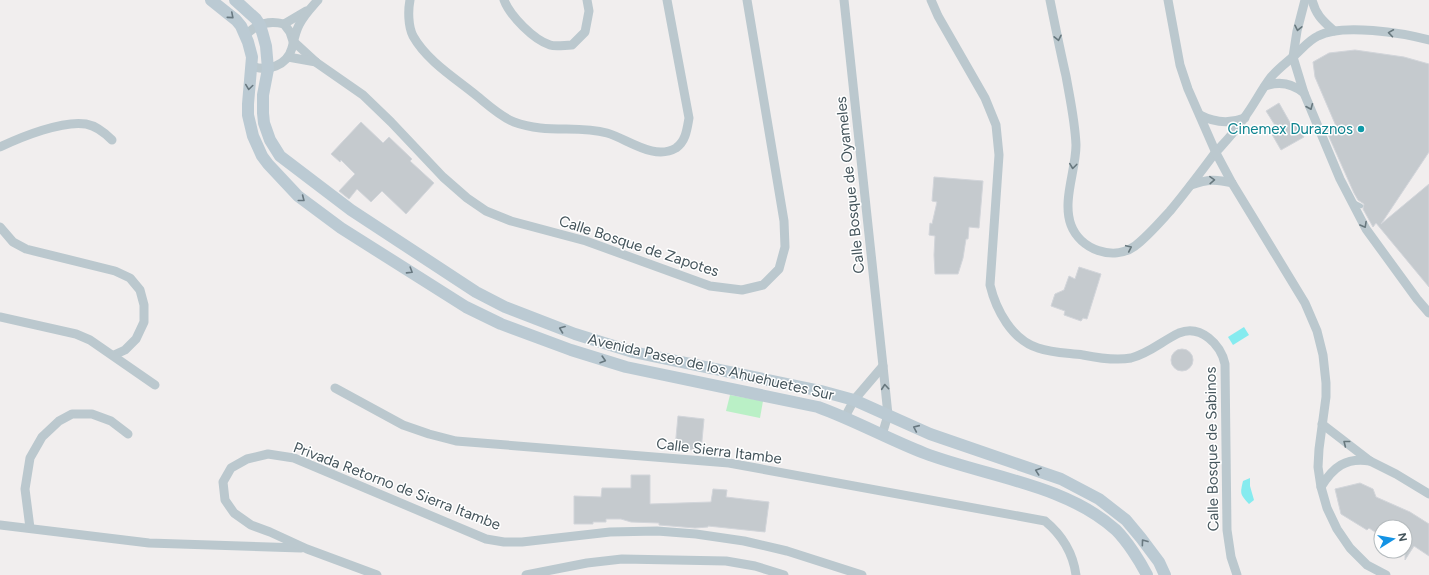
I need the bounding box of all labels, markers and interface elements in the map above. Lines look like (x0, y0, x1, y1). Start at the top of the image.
one-way arrow (226, 11, 233, 18)
one-way arrow (1294, 25, 1302, 31)
one-way arrow (1388, 29, 1394, 38)
one-way arrow (1053, 35, 1061, 41)
one-way arrow (245, 84, 254, 90)
street label: Calle Bosque de Oyameles (832, 96, 868, 274)
one-way arrow (1305, 104, 1313, 111)
place label: Cinemex Duraznos (1228, 120, 1353, 138)
marker: Cinemex Duraznos (1356, 124, 1366, 134)
one-way arrow (1069, 163, 1078, 169)
one-way arrow (1209, 176, 1215, 184)
one-way arrow (297, 194, 304, 201)
street label: Calle Bosque de Zapotes (557, 212, 721, 280)
one-way arrow (1360, 221, 1367, 228)
one-way arrow (1125, 245, 1133, 253)
one-way arrow (405, 267, 412, 274)
one-way arrow (559, 326, 566, 334)
street label: Avenida Paseo de los Ahuehuetes Sur (586, 330, 836, 404)
one-way arrow (599, 355, 606, 364)
street label: Calle Bosque de Sabinos (1202, 367, 1222, 531)
one-way arrow (881, 384, 890, 390)
one-way arrow (912, 424, 919, 432)
street label: Calle Sierra Itambe (655, 434, 783, 468)
street label: Privada Retorno de Sierra Itambe (291, 438, 503, 534)
one-way arrow (1344, 440, 1351, 447)
one-way arrow (1035, 467, 1042, 476)
north arrow (1373, 519, 1413, 559)
text: N (1395, 532, 1410, 543)
one-way arrow (1141, 539, 1149, 546)

